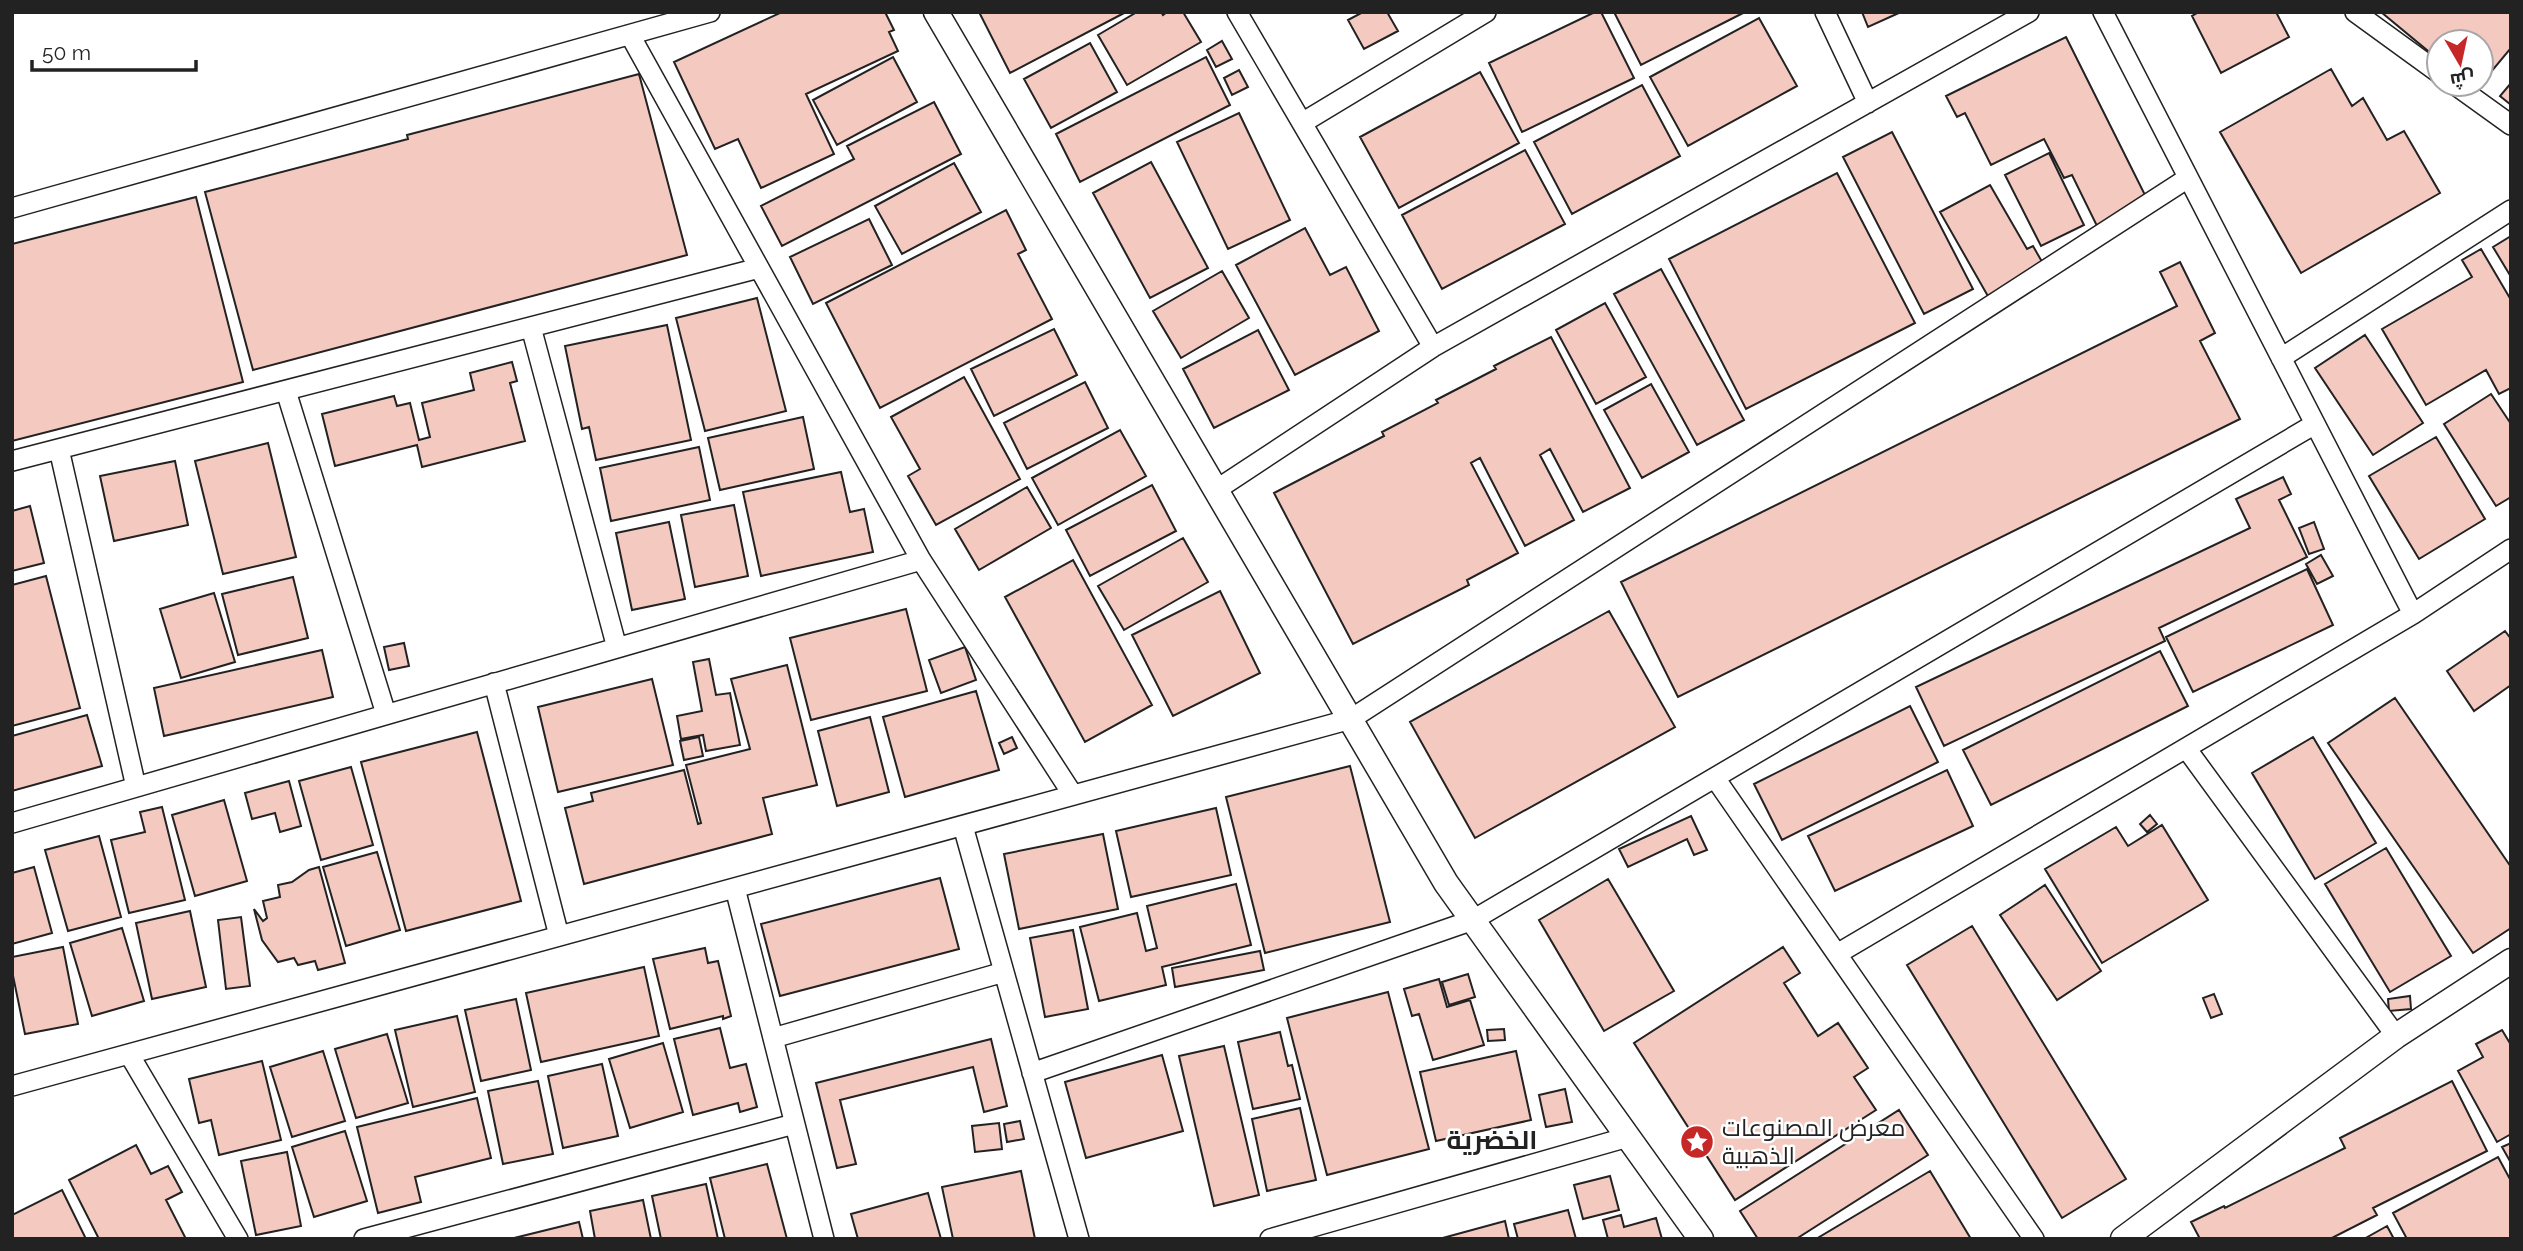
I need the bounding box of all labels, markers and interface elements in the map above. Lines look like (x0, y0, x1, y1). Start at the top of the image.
scale bar (32, 28, 196, 72)
north arrow (2425, 28, 2495, 98)
text: 50 m (42, 40, 91, 65)
text: ش (2449, 66, 2476, 93)
place label: معرض المصنوعات الذهبية (1722, 1113, 1905, 1170)
place icon: معرض المصنوعات الذهبية (1678, 1123, 1716, 1161)
district label: الخضرية (1447, 1125, 1537, 1155)

